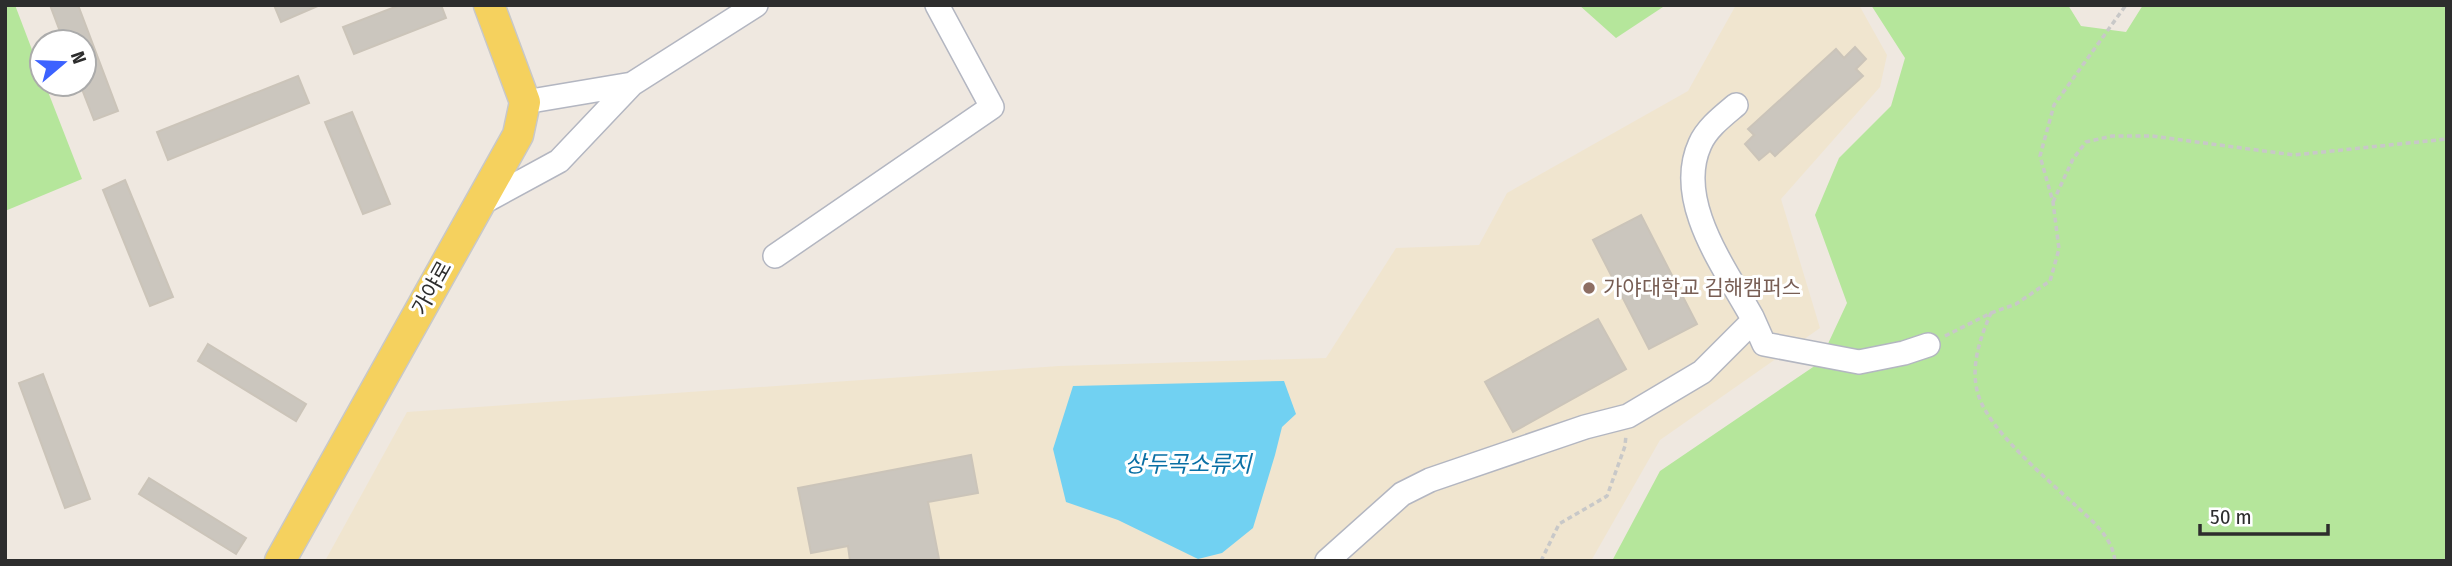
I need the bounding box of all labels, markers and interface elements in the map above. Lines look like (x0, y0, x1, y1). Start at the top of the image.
north arrow (28, 28, 98, 98)
text: N (66, 48, 91, 67)
street label: 가야로 (407, 256, 457, 320)
place label: 가야대학교 김해캠퍼스 (1603, 275, 1801, 301)
marker: 가야대학교 김해캠퍼스 (1581, 280, 1597, 296)
water label: 상두곡소류지 (1125, 450, 1253, 478)
scale bar (2200, 492, 2328, 536)
text: 50 m (2210, 504, 2252, 530)

